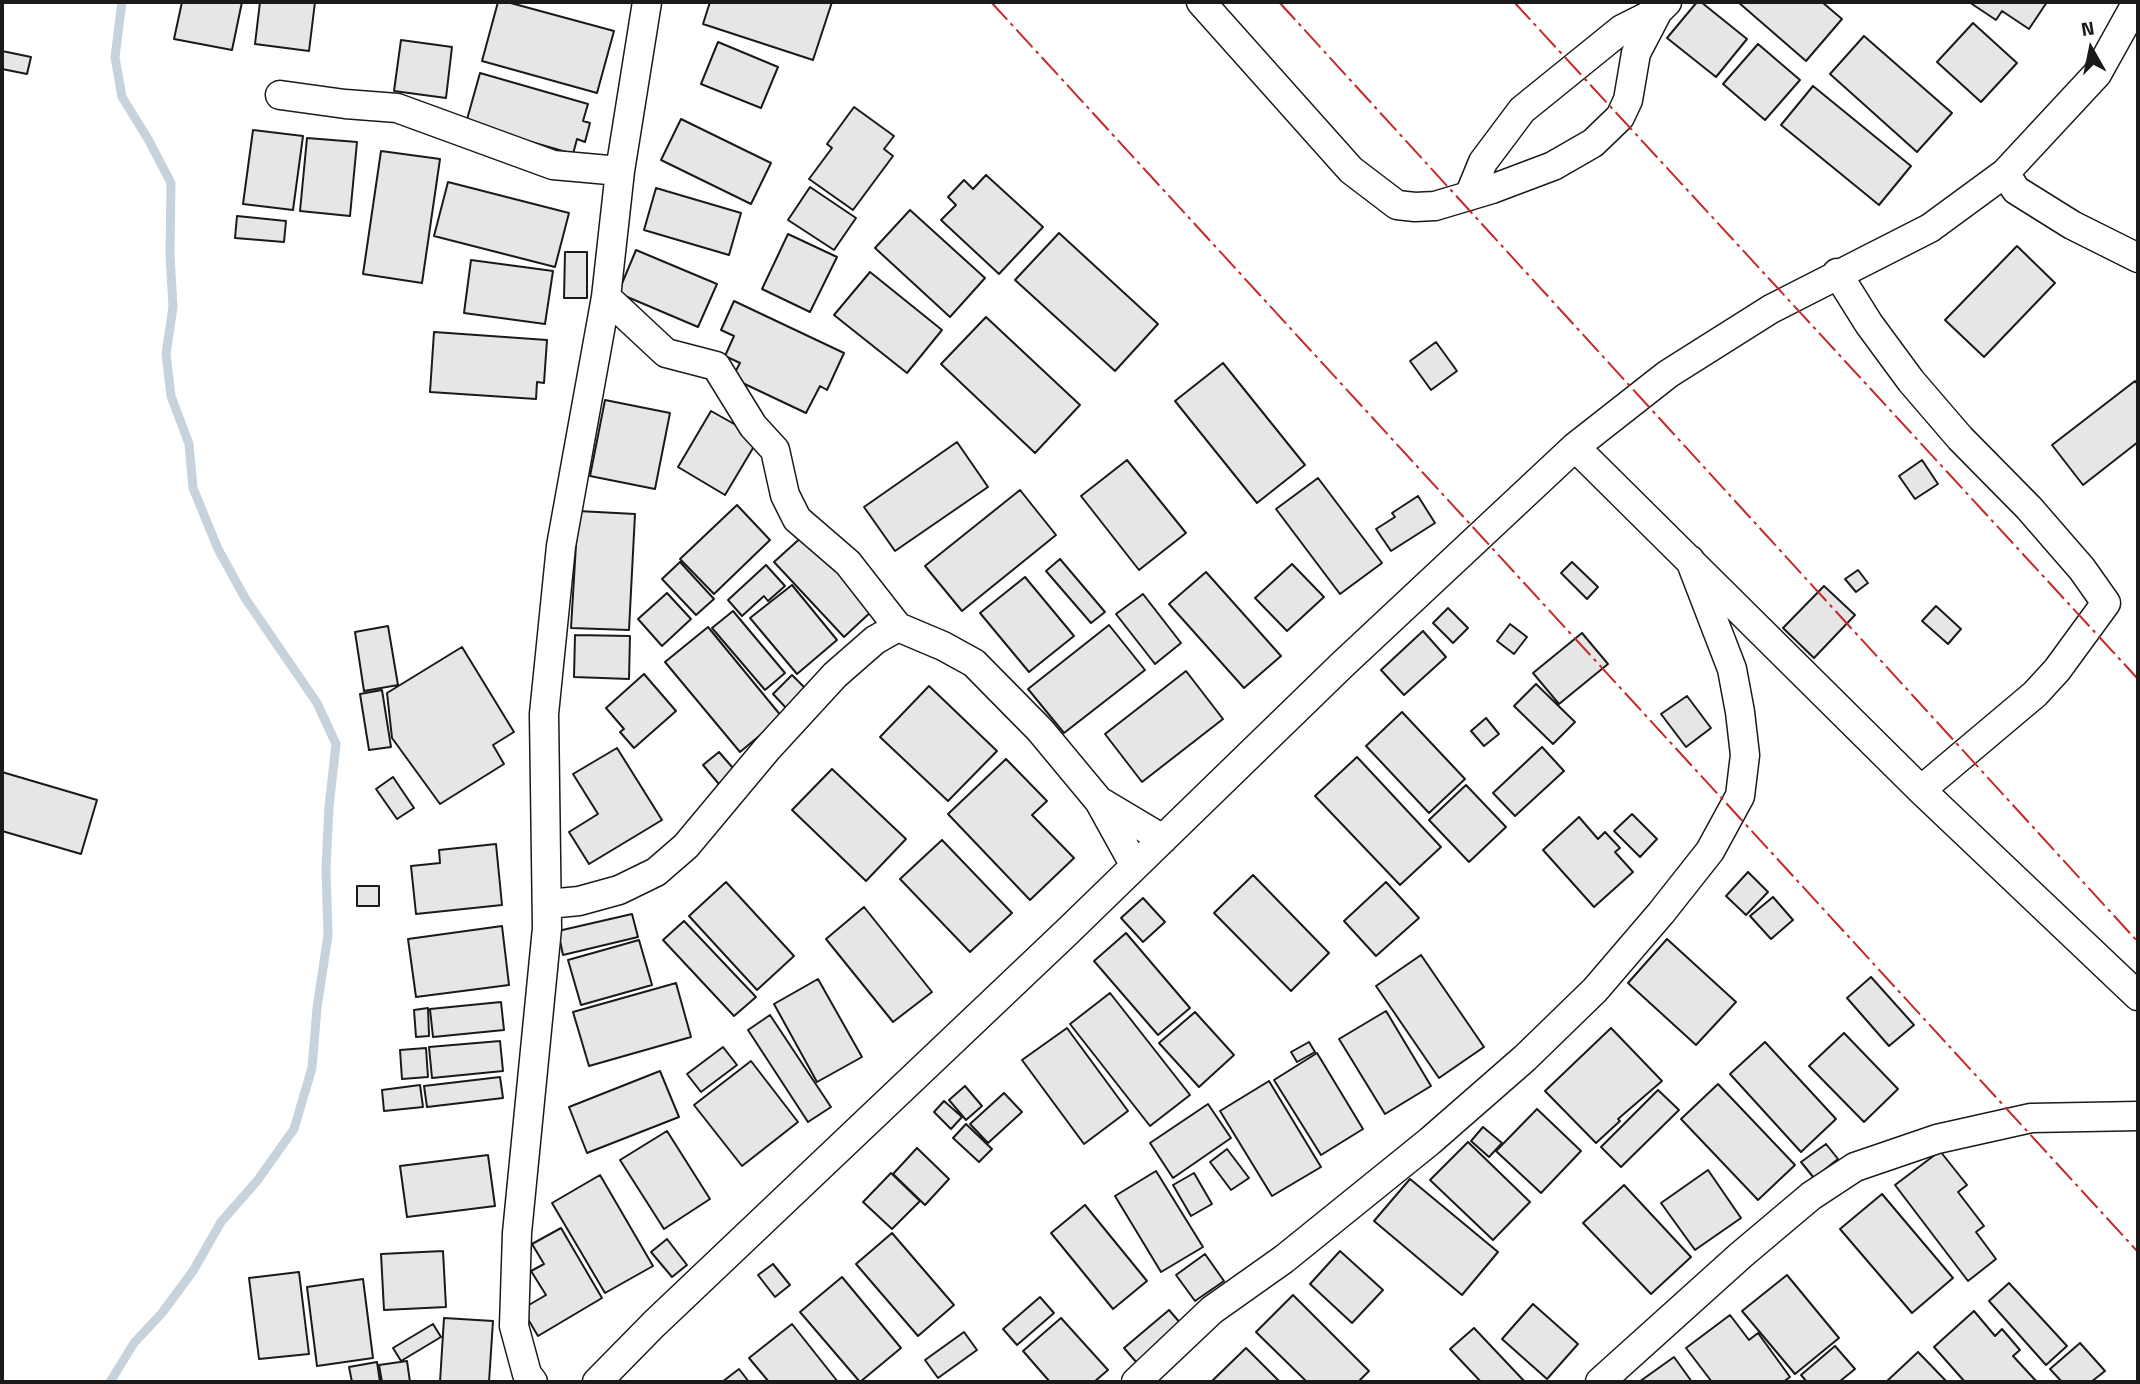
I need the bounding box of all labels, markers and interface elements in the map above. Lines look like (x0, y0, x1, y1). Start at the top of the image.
text: N (2079, 12, 2096, 43)
north arrow (2056, 14, 2126, 84)

